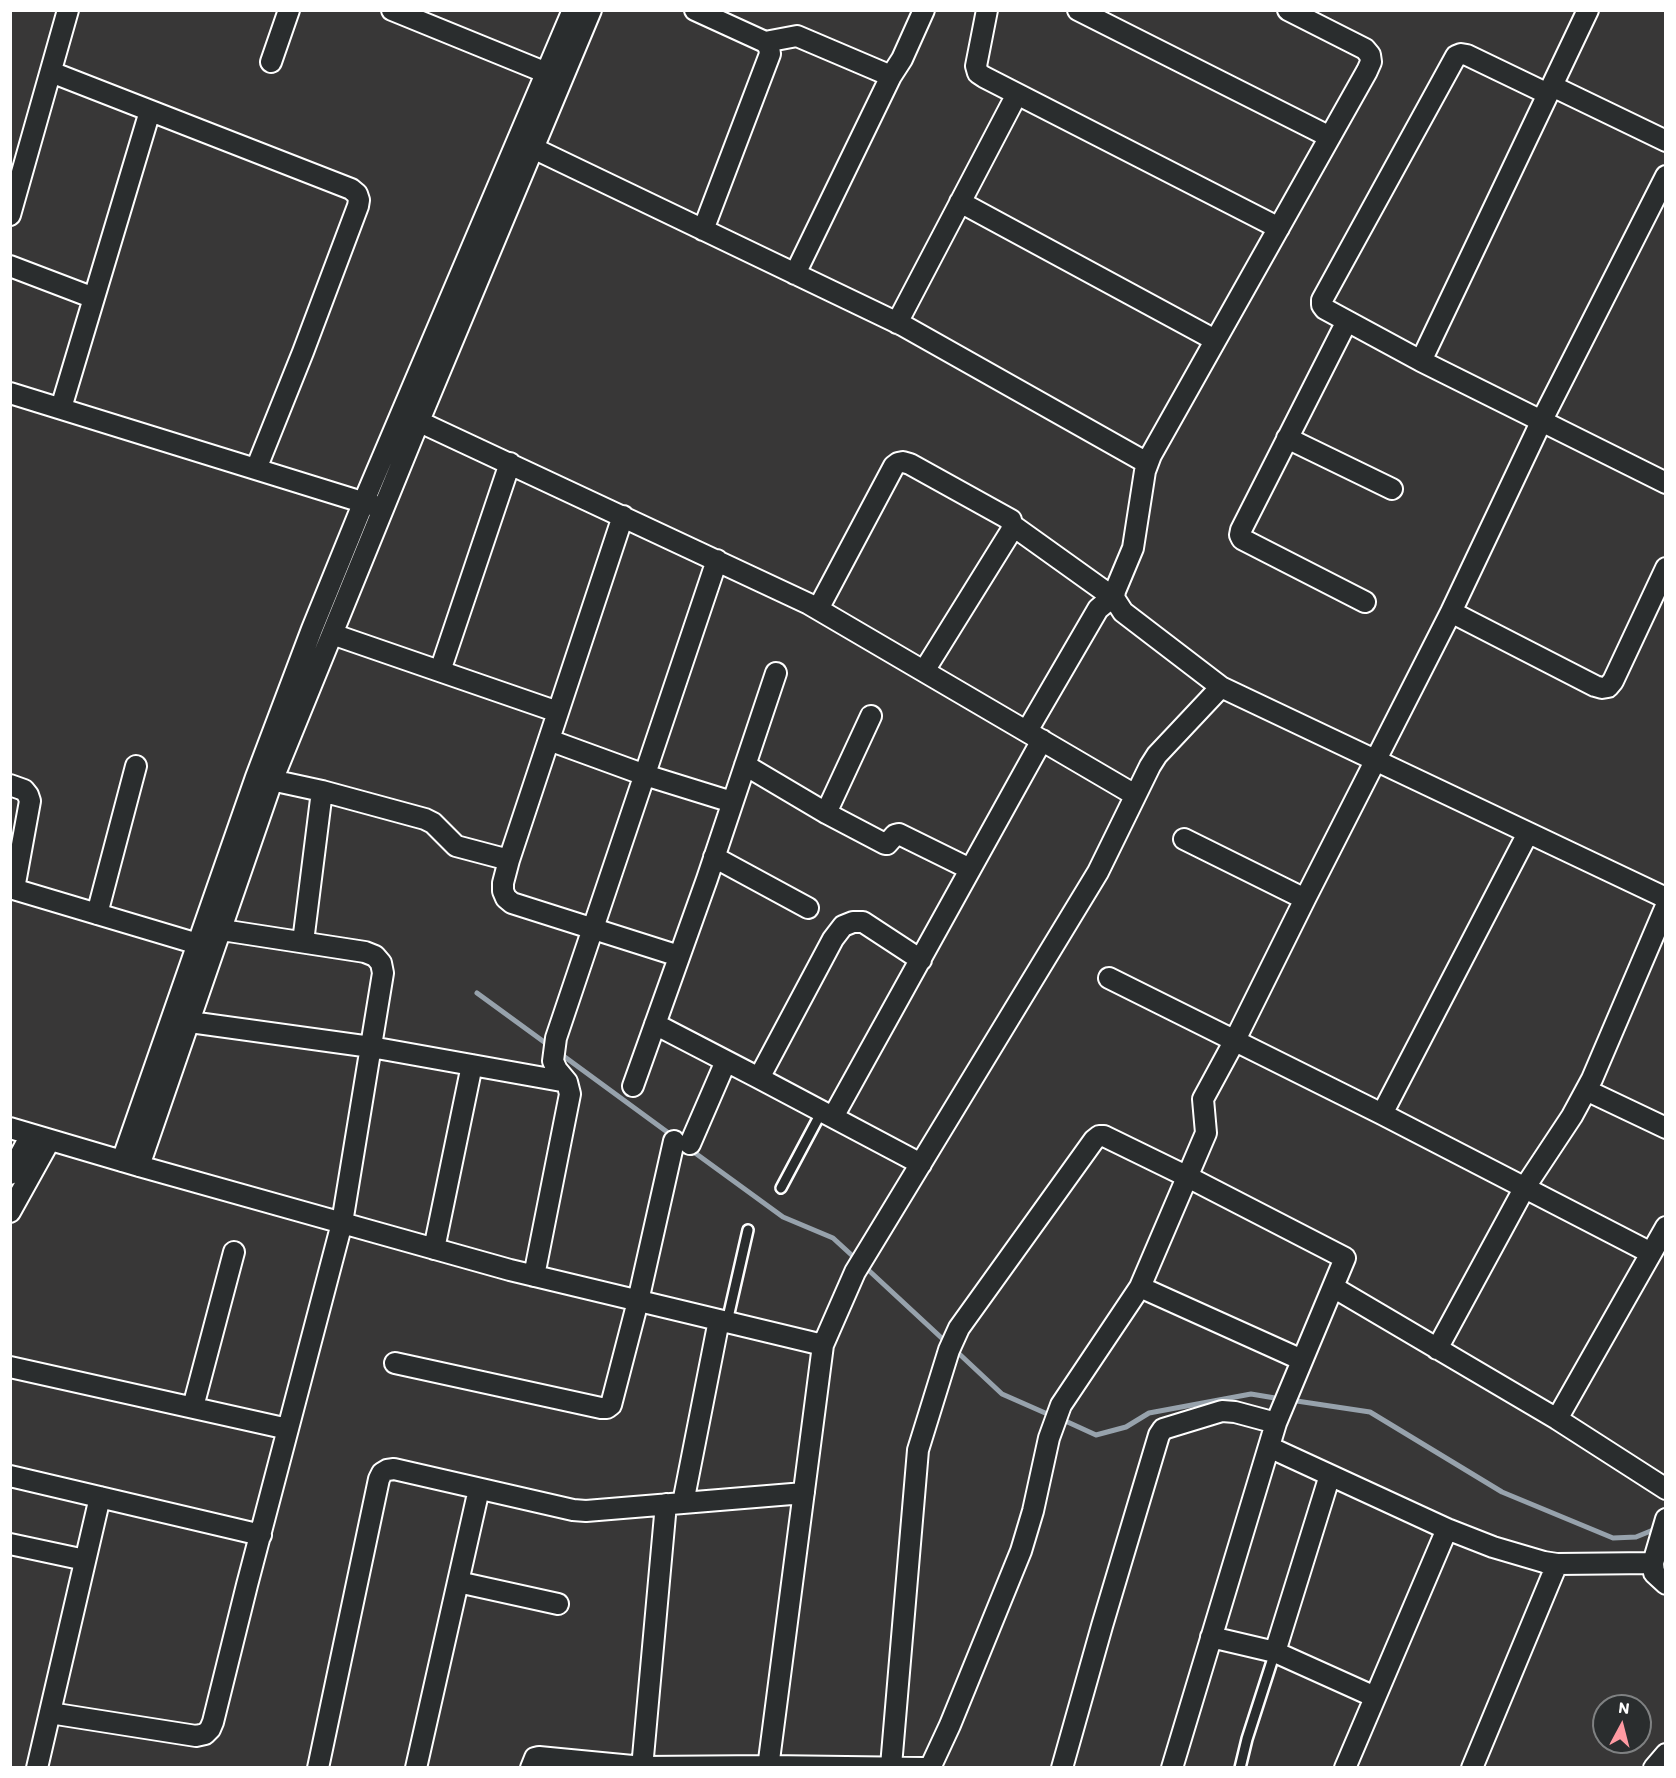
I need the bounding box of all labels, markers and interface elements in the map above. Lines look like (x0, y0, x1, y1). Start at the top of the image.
north arrow (1592, 1694, 1652, 1754)
text: N (1617, 1698, 1631, 1718)

